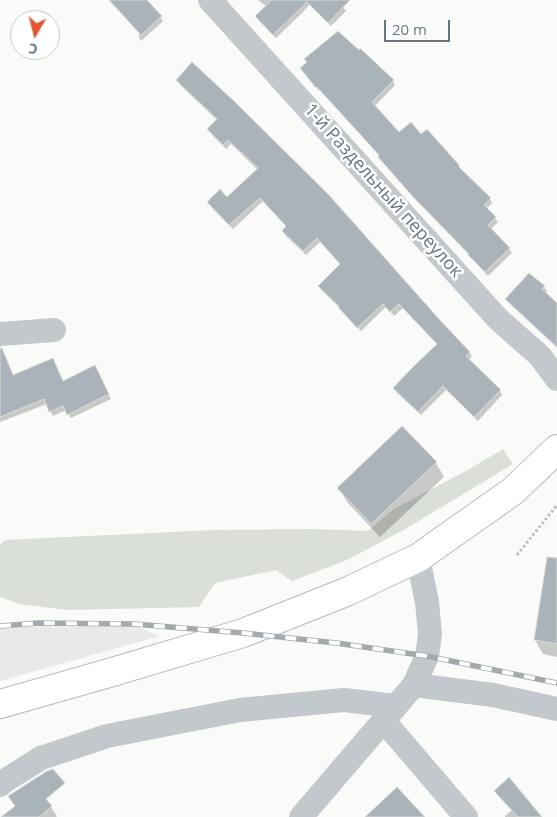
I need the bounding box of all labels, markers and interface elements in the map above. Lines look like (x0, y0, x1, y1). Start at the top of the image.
north arrow (10, 10, 60, 60)
scale bar (387, 10, 453, 42)
text: 20 m (392, 19, 427, 39)
text: С (27, 39, 39, 59)
street label: 1-й Раздельный переулок (299, 100, 467, 282)

